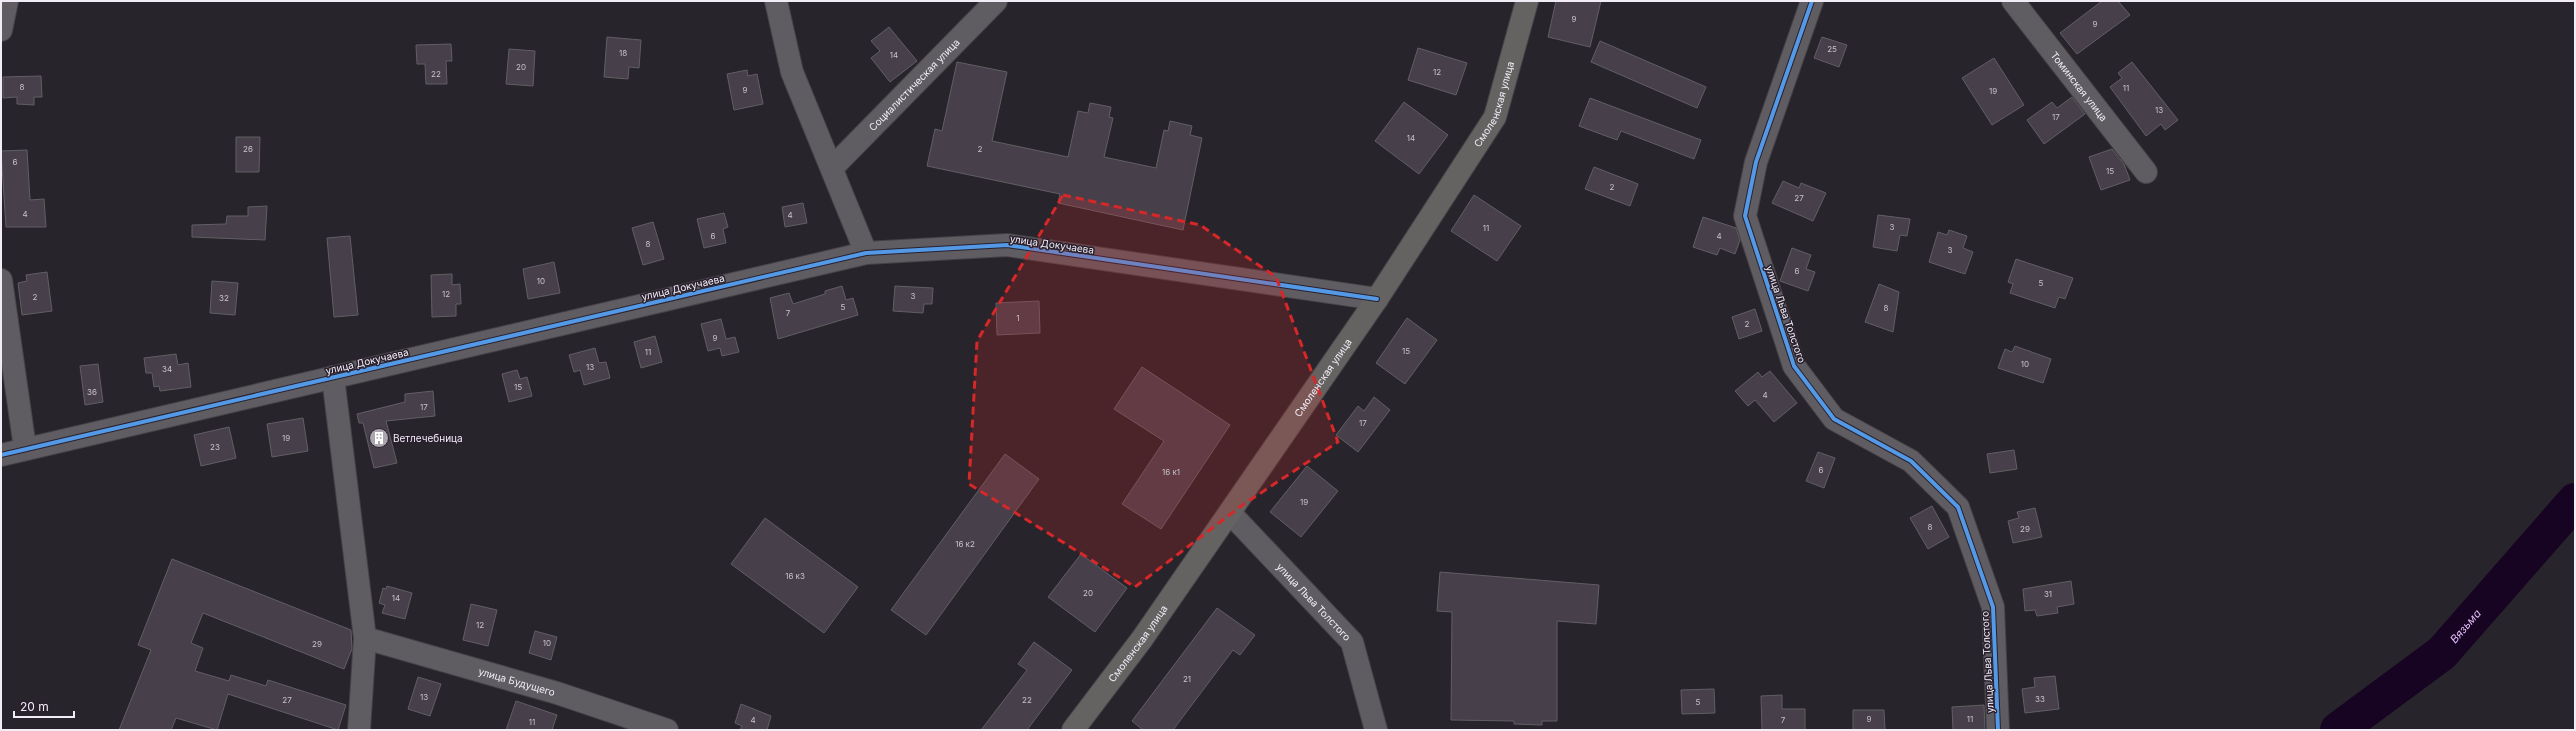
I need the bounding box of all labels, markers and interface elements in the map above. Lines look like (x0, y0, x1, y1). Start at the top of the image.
house number: 9 (1572, 14, 1577, 24)
house number: 9 (2093, 19, 2098, 29)
street label: Социалистическая улица (866, 36, 962, 133)
house number: 25 (1827, 44, 1837, 54)
house number: 18 (619, 48, 627, 58)
street label: Томинская улица (2049, 49, 2110, 123)
house number: 14 (890, 50, 898, 60)
street label: Смоленская улица (1471, 60, 1516, 149)
house number: 20 (516, 62, 526, 72)
house number: 12 (1433, 67, 1441, 77)
house number: 22 (431, 69, 441, 79)
house number: 8 (20, 82, 25, 92)
house number: 11 (2123, 83, 2129, 93)
house number: 9 (743, 85, 748, 95)
house number: 19 (1989, 86, 1997, 96)
house number: 13 (2155, 105, 2163, 115)
house number: 17 (2052, 112, 2060, 122)
house number: 14 (1407, 133, 1415, 143)
house number: 26 (243, 144, 253, 154)
house number: 2 (978, 144, 983, 154)
house number: 6 (13, 157, 18, 167)
house number: 15 (2106, 166, 2114, 176)
house number: 2 (1610, 182, 1615, 192)
house number: 27 (1794, 193, 1804, 203)
house number: 4 (22, 209, 28, 219)
house number: 4 (787, 210, 793, 220)
house number: 3 (1890, 222, 1895, 232)
house number: 11 (1483, 223, 1489, 233)
house number: 6 (711, 231, 716, 241)
house number: 4 (1716, 231, 1722, 241)
street label: улица Докучаева (1009, 232, 1095, 256)
house number: 8 (646, 239, 651, 249)
house number: 3 (1948, 245, 1953, 255)
street label: улица Льва Толстого (1764, 264, 1808, 364)
house number: 6 (1795, 266, 1800, 276)
street label: улица Докучаева (640, 272, 726, 302)
house number: 10 (537, 276, 545, 286)
house number: 5 (2039, 278, 2044, 288)
house number: 12 (442, 289, 450, 299)
house number: 3 (911, 291, 916, 301)
house number: 2 (33, 292, 38, 302)
house number: 32 (219, 293, 229, 303)
house number: 5 (841, 302, 846, 312)
house number: 8 (1884, 303, 1889, 313)
house number: 7 (786, 308, 791, 318)
house number: 1 (1016, 313, 1020, 323)
house number: 2 (1745, 319, 1750, 329)
house number: 9 (713, 333, 718, 343)
street label: Смоленская улица (1292, 336, 1354, 419)
street label: улица Докучаева (324, 346, 410, 376)
house number: 15 (1402, 346, 1410, 356)
house number: 11 (645, 347, 651, 357)
house number: 10 (2021, 359, 2029, 369)
house number: 13 (586, 362, 594, 372)
house number: 34 (162, 364, 172, 374)
house number: 15 (514, 382, 522, 392)
house number: 36 (87, 387, 97, 397)
house number: 4 (1762, 390, 1768, 400)
house number: 17 (420, 402, 428, 412)
house number: 17 (1359, 418, 1367, 428)
building icon: Ветлечебница (368, 427, 390, 449)
place label: Ветлечебница (393, 432, 463, 444)
house number: 19 (282, 433, 290, 443)
house number: 23 (210, 442, 220, 452)
house number: 6 (1819, 465, 1824, 475)
house number: 16 к1 (1162, 467, 1180, 477)
house number: 19 (1300, 497, 1308, 507)
house number: 8 (1928, 522, 1933, 532)
house number: 29 (2020, 524, 2030, 534)
house number: 16 к2 (955, 539, 975, 549)
street label: улица Льва Толстого (1274, 560, 1353, 643)
house number: 16 к3 (785, 571, 805, 581)
house number: 20 (1083, 588, 1093, 598)
house number: 31 (2044, 589, 2052, 599)
house number: 14 (392, 593, 400, 603)
street label: Смоленская улица (1106, 603, 1170, 684)
water label: Вязьма (2447, 606, 2484, 646)
street label: улица Льва Толстого (1978, 611, 1996, 713)
house number: 12 (476, 620, 484, 630)
house number: 10 (543, 638, 551, 648)
house number: 29 (312, 639, 322, 649)
street label: улица Будущего (477, 665, 557, 698)
house number: 21 (1183, 674, 1191, 684)
house number: 13 (420, 692, 428, 702)
scale bar (14, 693, 74, 719)
house number: 33 (2035, 694, 2045, 704)
house number: 27 (282, 695, 292, 705)
house number: 22 (1022, 695, 1032, 705)
house number: 5 (1696, 697, 1701, 707)
text: 20 m (20, 699, 49, 714)
house number: 9 (1867, 714, 1872, 724)
house number: 11 (1967, 714, 1973, 724)
house number: 4 (750, 715, 756, 725)
house number: 7 (1781, 715, 1786, 725)
house number: 11 (529, 717, 535, 727)

